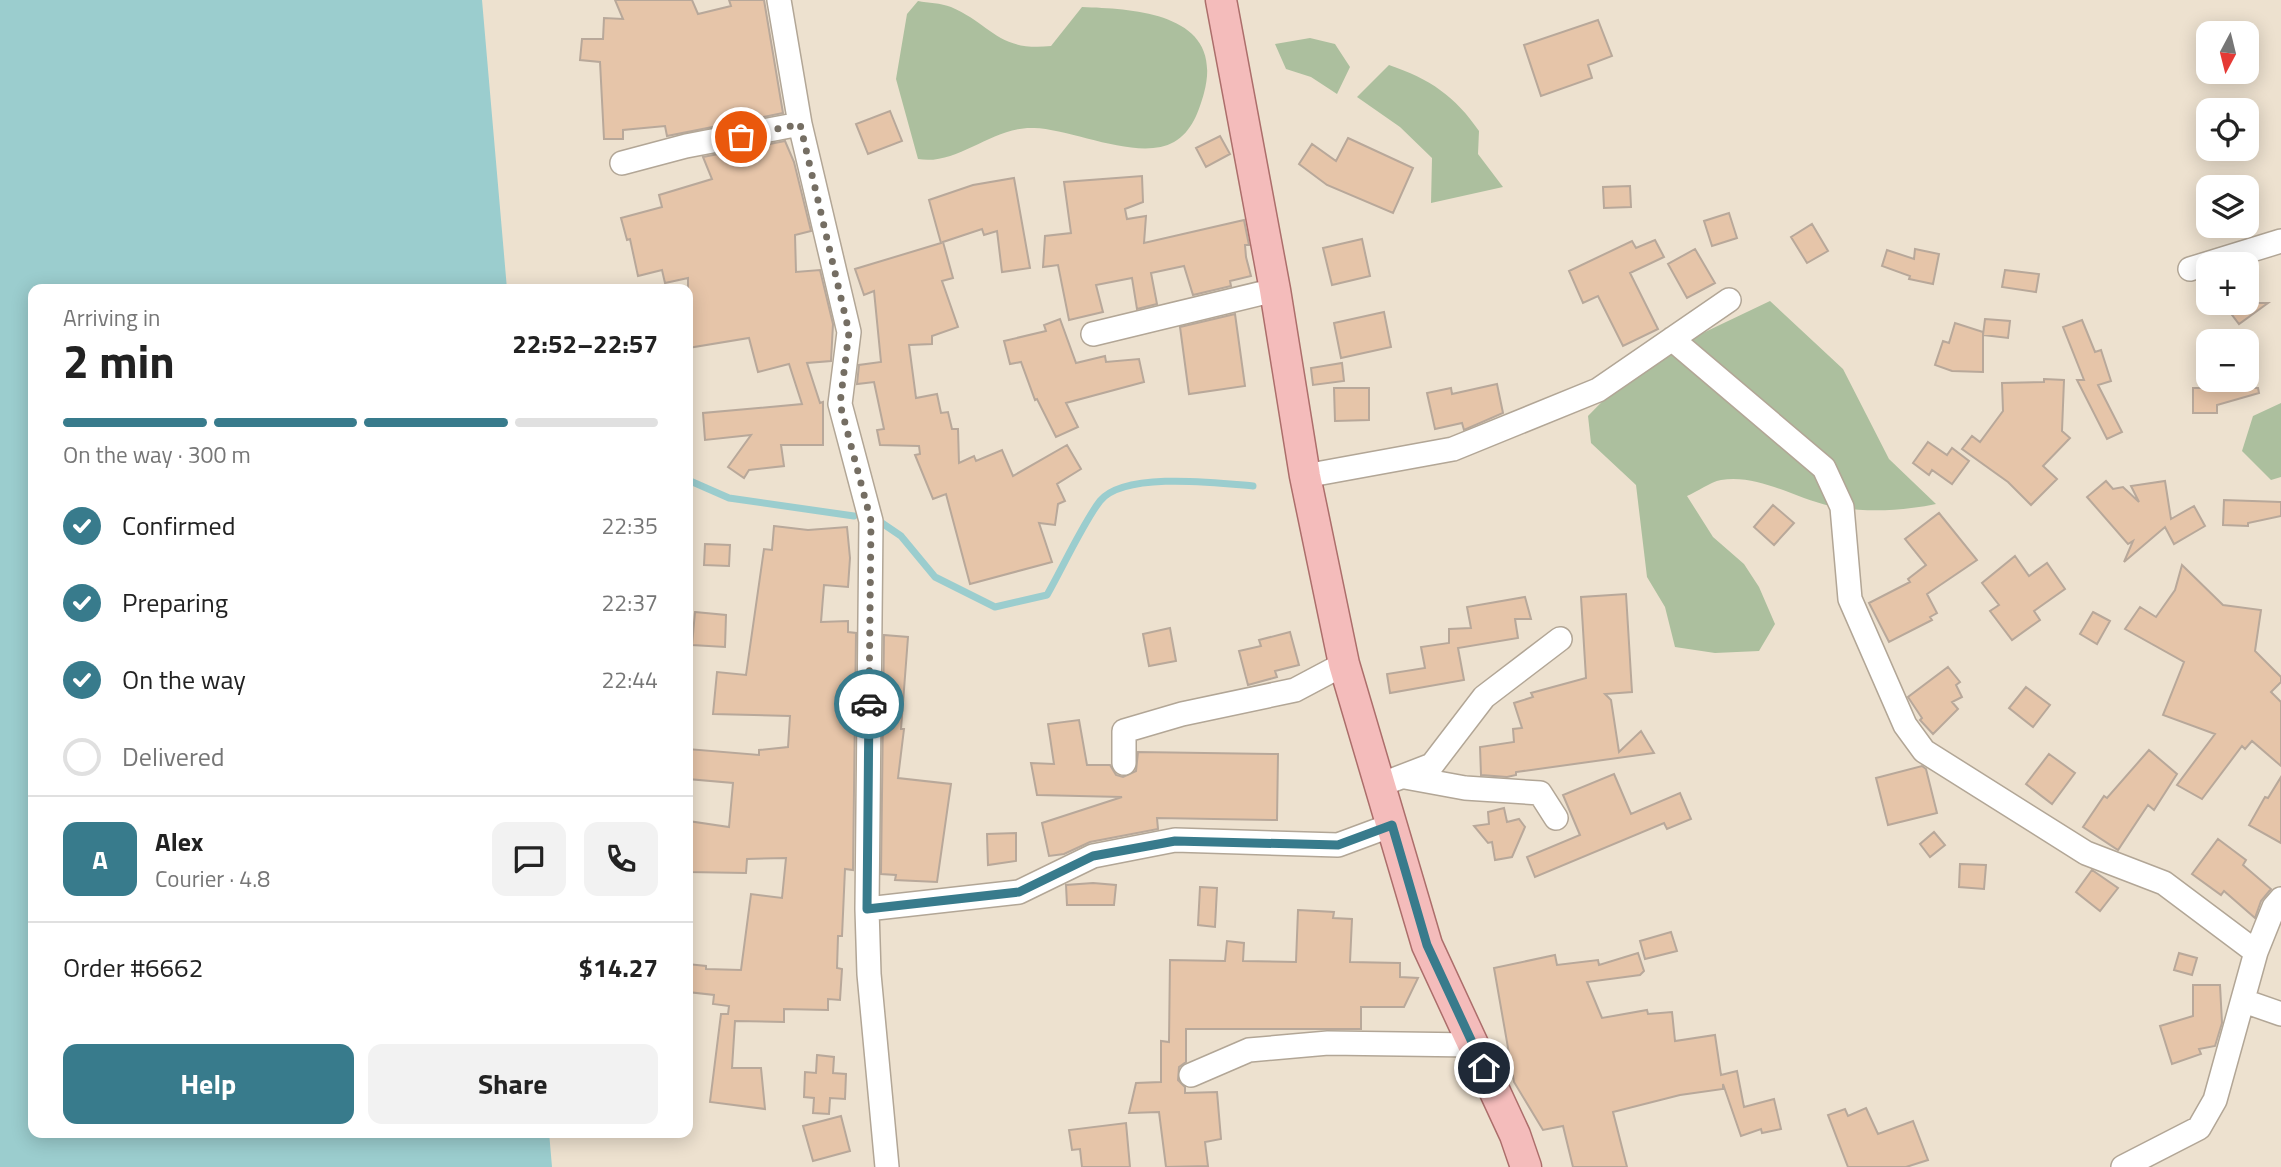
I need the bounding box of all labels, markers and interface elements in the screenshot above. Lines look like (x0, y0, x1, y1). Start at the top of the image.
north arrow (2196, 21, 2259, 84)
map controls (2196, 21, 2259, 392)
button: locate (2196, 98, 2259, 161)
pin (711, 107, 771, 167)
icon: bag (722, 118, 760, 156)
button: layers (2196, 175, 2259, 238)
button: + (2196, 252, 2259, 315)
text: Arriving in (63, 300, 160, 335)
text: 22:52–22:57 (512, 324, 658, 363)
text: 2 min (63, 326, 175, 396)
button: − (2196, 329, 2259, 392)
text: On the way · 300 m (63, 437, 251, 472)
text: Confirmed (122, 506, 236, 545)
icon: check (63, 507, 101, 545)
text: 22:35 (601, 508, 658, 543)
text: Preparing (122, 583, 228, 622)
icon: check (63, 584, 101, 622)
text: 22:37 (601, 585, 658, 620)
text: On the way (122, 660, 246, 699)
icon: check (63, 661, 101, 699)
text: 22:44 (601, 662, 658, 697)
courier (834, 669, 904, 739)
icon: car (850, 685, 888, 723)
text: Delivered (122, 737, 225, 776)
text: Alex (155, 822, 203, 861)
button: chat (492, 822, 566, 896)
button: phone (584, 822, 658, 896)
text: A (92, 840, 108, 879)
text: Courier · 4.8 (155, 861, 270, 896)
text: Order #6662 (63, 948, 203, 987)
text: $14.27 (579, 948, 658, 987)
pin (1454, 1038, 1514, 1098)
button: Help (63, 1044, 354, 1124)
button: Share (368, 1044, 658, 1124)
icon: home (1465, 1049, 1503, 1087)

